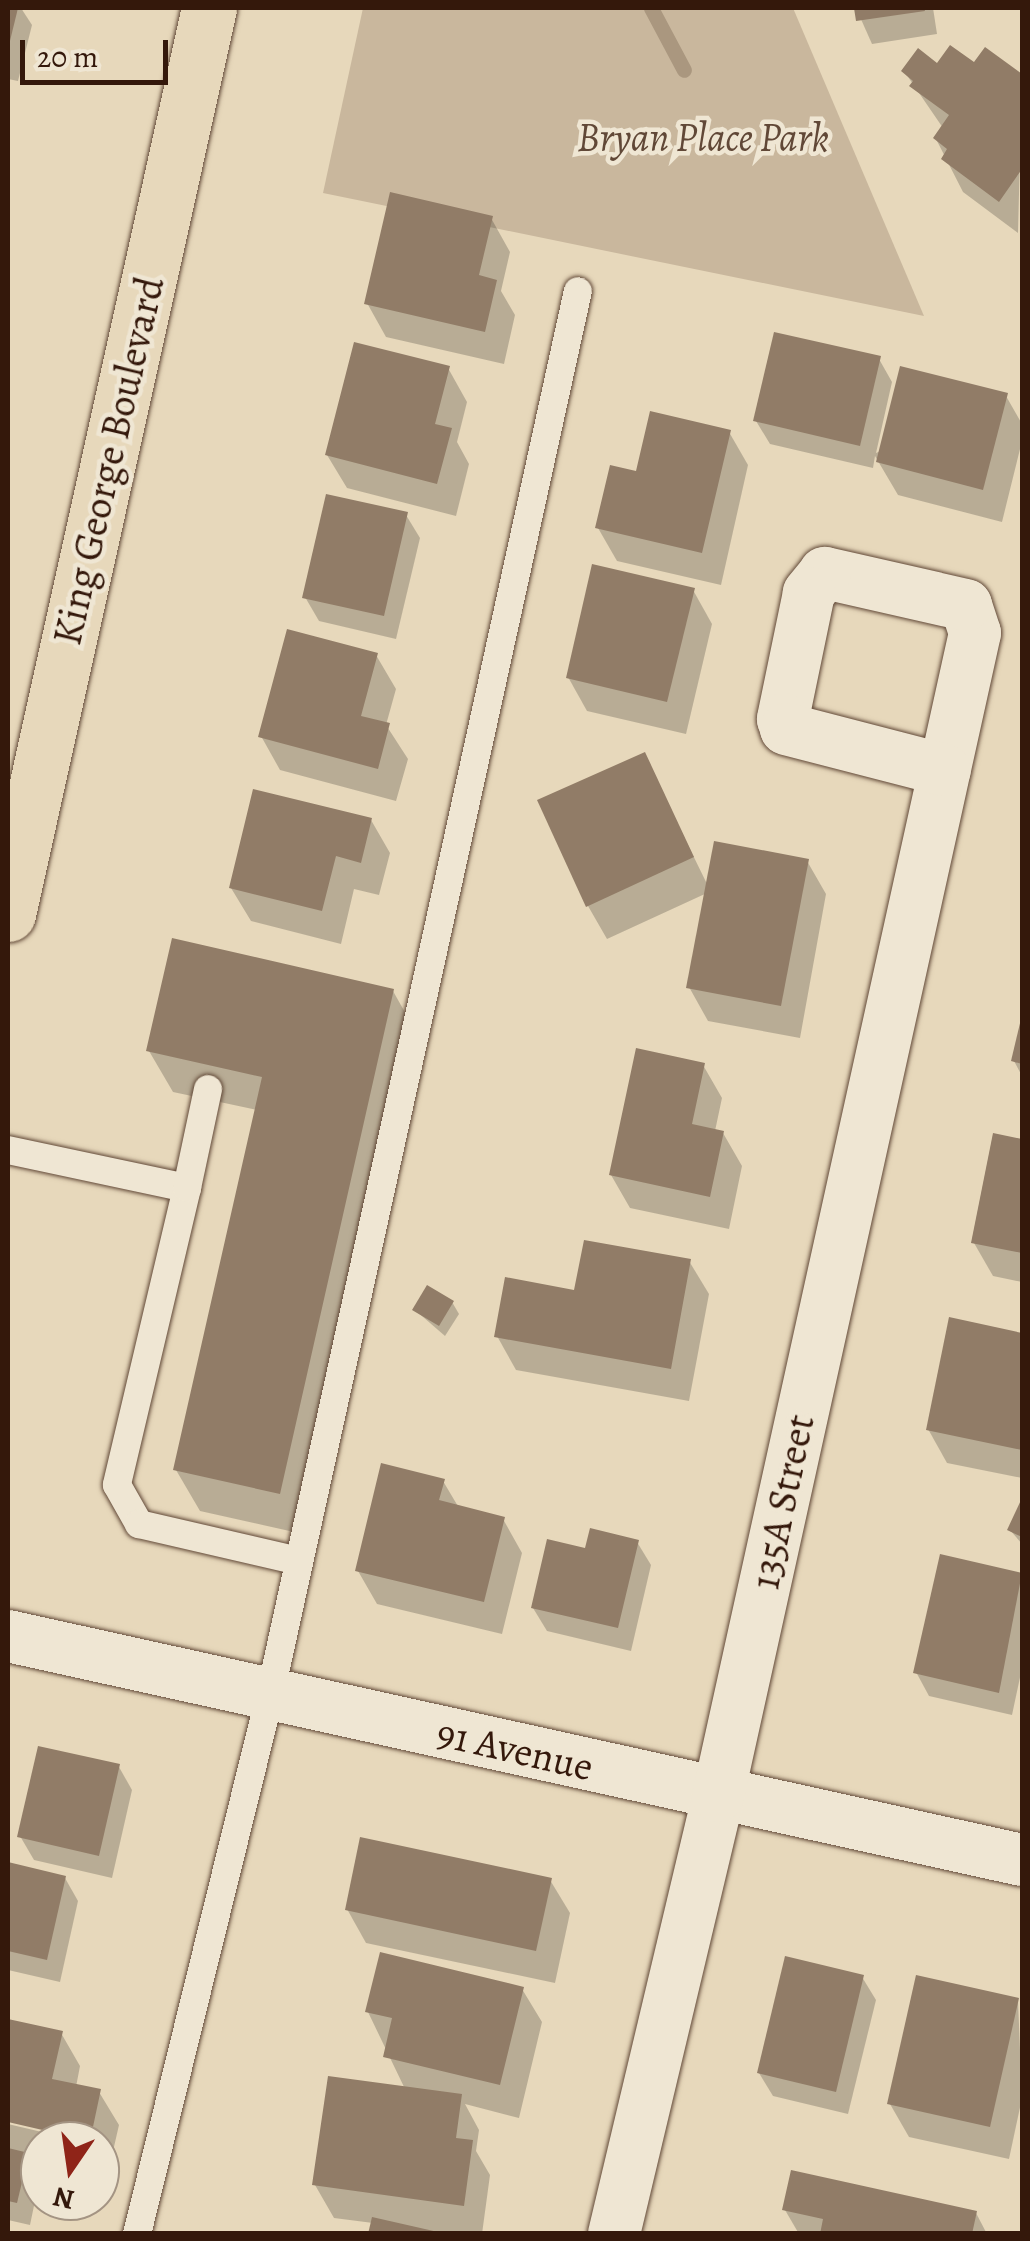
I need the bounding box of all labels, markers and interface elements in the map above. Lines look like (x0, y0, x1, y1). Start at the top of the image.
scale bar (25, 20, 172, 82)
text: 20 m (37, 37, 98, 77)
park label: Bryan Place Park (577, 114, 829, 162)
street label: King George Boulevard (43, 272, 175, 650)
street label: 135A Street (741, 1410, 825, 1594)
street label: 91 Avenue (432, 1709, 598, 1791)
north arrow (20, 2121, 120, 2221)
text: N (50, 2177, 78, 2219)

